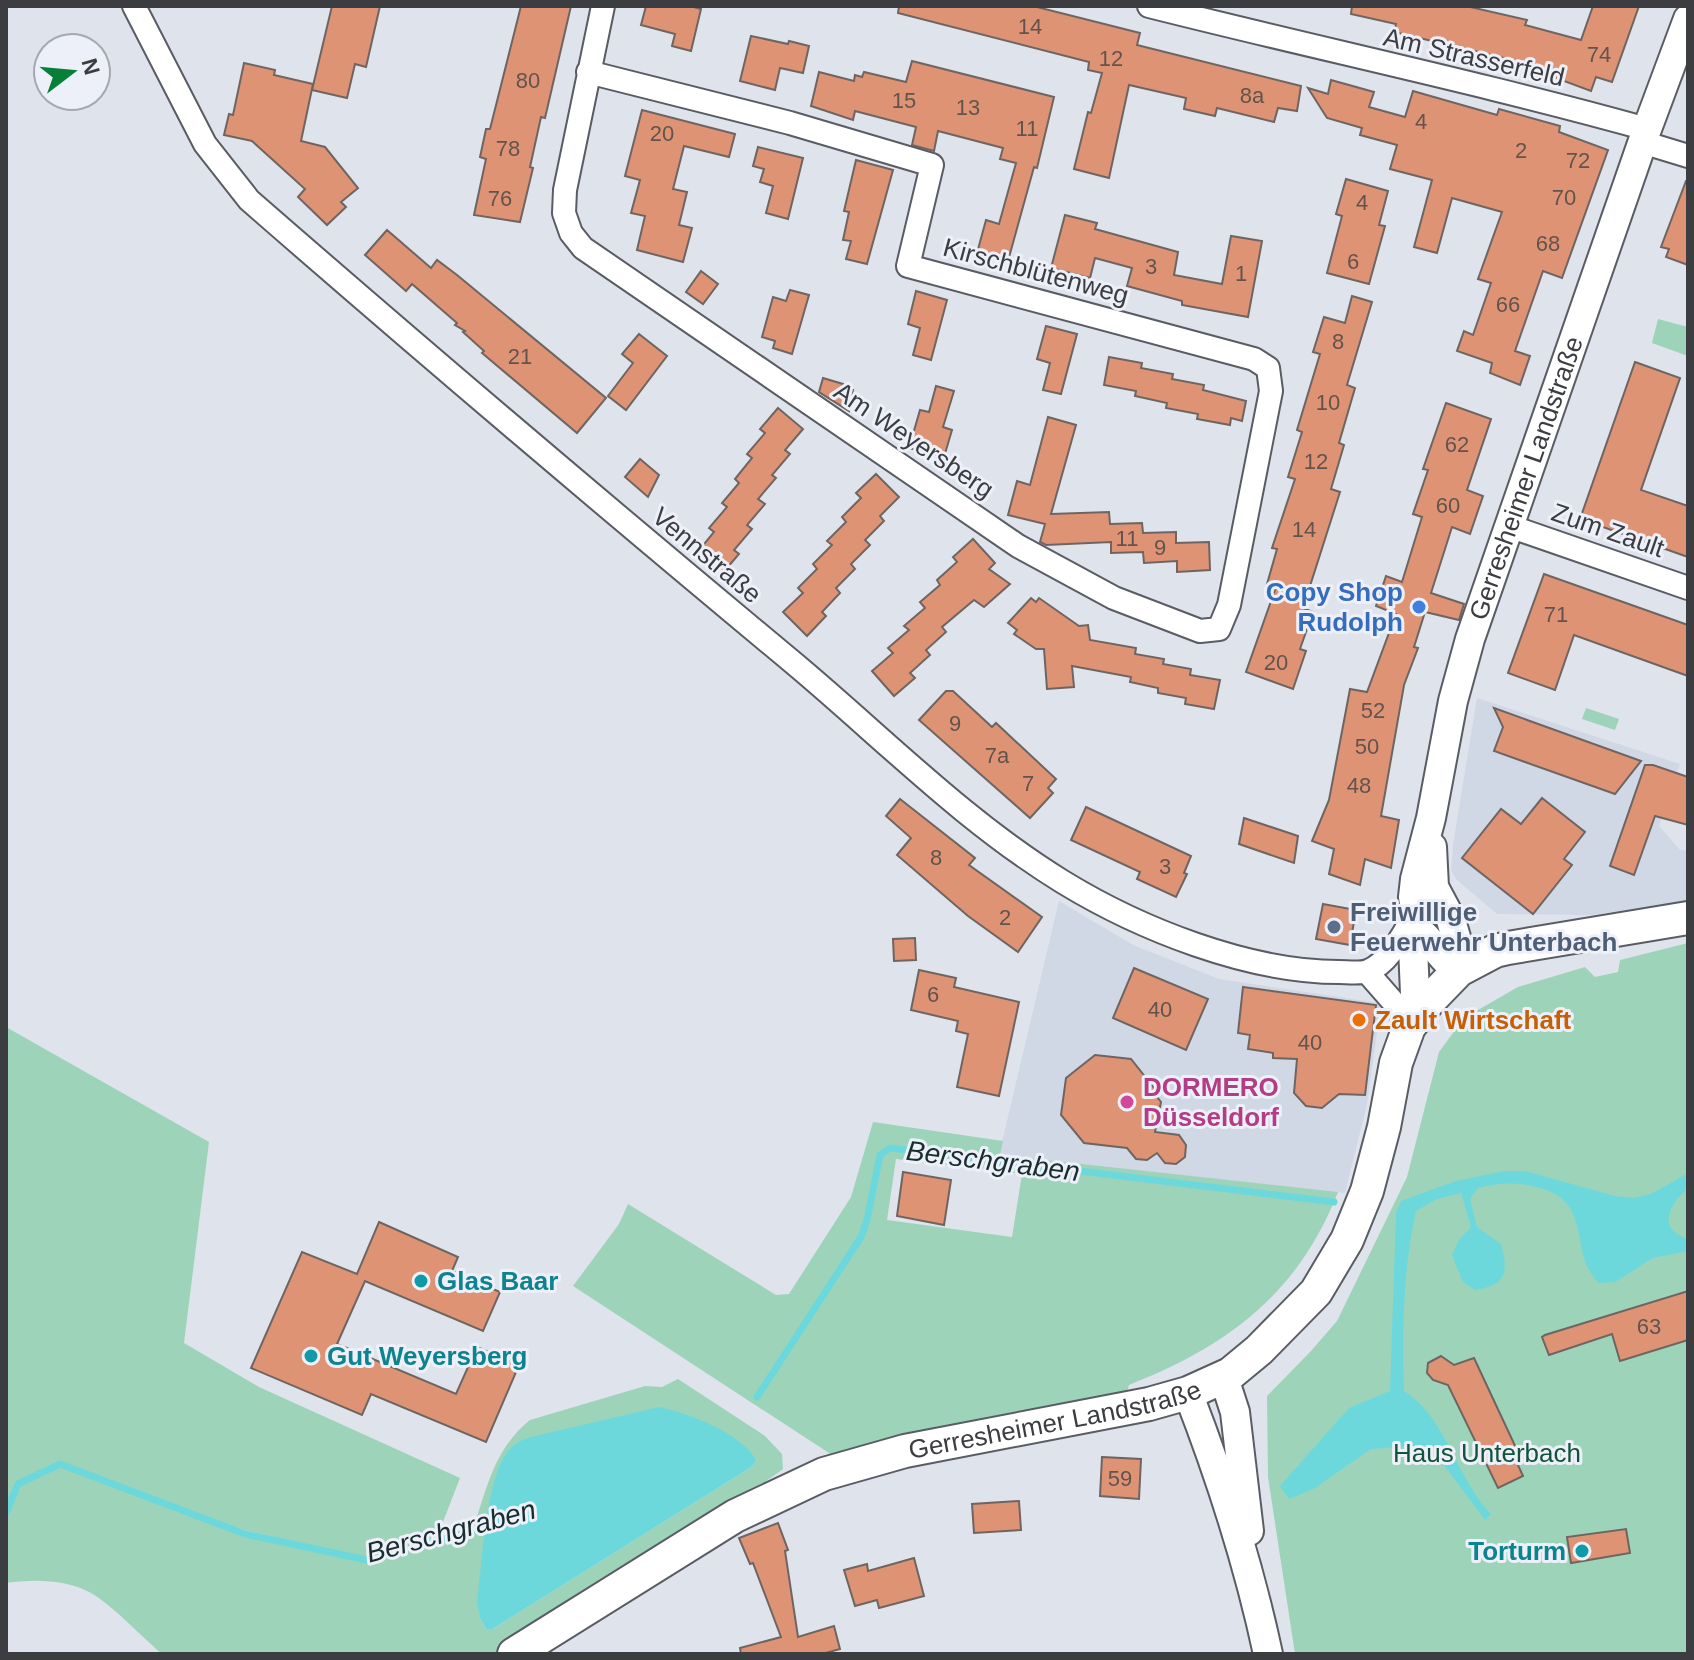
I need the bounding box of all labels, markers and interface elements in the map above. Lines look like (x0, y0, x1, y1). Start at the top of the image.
house number: 14 (1018, 14, 1042, 39)
street label: Am Strasserfeld (1381, 22, 1567, 92)
north arrow (32, 32, 112, 112)
house number: 74 (1587, 42, 1611, 67)
house number: 12 (1099, 46, 1123, 71)
text: N (77, 56, 105, 78)
house number: 80 (516, 68, 540, 93)
house number: 8a (1240, 83, 1265, 108)
house number: 15 (892, 88, 916, 113)
house number: 13 (956, 95, 980, 120)
house number: 4 (1415, 109, 1427, 134)
house number: 11 (1016, 116, 1038, 141)
house number: 20 (650, 121, 674, 146)
house number: 78 (496, 136, 520, 161)
house number: 2 (1515, 138, 1527, 163)
house number: 72 (1566, 148, 1590, 173)
house number: 70 (1552, 185, 1576, 210)
house number: 76 (488, 186, 512, 211)
house number: 4 (1356, 190, 1368, 215)
house number: 68 (1536, 231, 1560, 256)
street label: Kirschblütenweg (940, 232, 1132, 310)
house number: 6 (1347, 249, 1359, 274)
house number: 3 (1145, 254, 1157, 279)
house number: 1 (1235, 261, 1247, 286)
house number: 66 (1496, 292, 1520, 317)
house number: 8 (1332, 329, 1344, 354)
street label: Gerresheimer Landstraße (1463, 332, 1589, 624)
house number: 21 (508, 344, 532, 369)
street label: Am Weyersberg (829, 376, 999, 504)
house number: 10 (1316, 390, 1340, 415)
house number: 62 (1445, 432, 1469, 457)
house number: 12 (1304, 449, 1328, 474)
house number: 60 (1436, 493, 1460, 518)
street label: Zum Zault (1548, 497, 1669, 563)
street label: Vennstraße (646, 501, 768, 609)
house number: 14 (1292, 517, 1316, 542)
house number: 11 (1116, 526, 1138, 551)
house number: 9 (1154, 535, 1166, 560)
place label: Copy Shop Rudolph (1266, 577, 1403, 637)
marker: Copy Shop Rudolph (1410, 598, 1428, 616)
house number: 71 (1544, 602, 1568, 627)
house number: 20 (1264, 650, 1288, 675)
house number: 52 (1361, 698, 1385, 723)
house number: 9 (949, 711, 961, 736)
house number: 50 (1355, 734, 1379, 759)
house number: 7a (985, 743, 1010, 768)
house number: 7 (1022, 771, 1034, 796)
house number: 48 (1347, 773, 1371, 798)
house number: 8 (930, 845, 942, 870)
house number: 3 (1159, 854, 1171, 879)
place label: Freiwillige Feuerwehr Unterbach (1350, 897, 1617, 957)
house number: 2 (999, 905, 1011, 930)
marker: Freiwillige Feuerwehr Unterbach (1325, 918, 1343, 936)
house number: 6 (927, 982, 939, 1007)
house number: 40 (1148, 997, 1172, 1022)
place label: Zault Wirtschaft (1375, 1005, 1572, 1035)
marker: Zault Wirtschaft (1350, 1011, 1368, 1029)
house number: 40 (1298, 1030, 1322, 1055)
place label: DORMERO Düsseldorf (1143, 1072, 1279, 1132)
marker: DORMERO Düsseldorf (1118, 1093, 1136, 1111)
water label: Berschgraben (905, 1135, 1081, 1187)
place label: Glas Baar (437, 1266, 558, 1296)
marker: Glas Baar (412, 1272, 430, 1290)
house number: 63 (1637, 1314, 1661, 1339)
place label: Gut Weyersberg (327, 1341, 527, 1371)
marker: Gut Weyersberg (302, 1347, 320, 1365)
street label: Gerresheimer Landstraße (906, 1374, 1206, 1465)
park label: Haus Unterbach (1393, 1438, 1581, 1468)
house number: 59 (1108, 1466, 1132, 1491)
water label: Berschgraben (363, 1493, 539, 1569)
place label: Torturm (1468, 1536, 1566, 1566)
marker: Torturm (1573, 1542, 1591, 1560)

